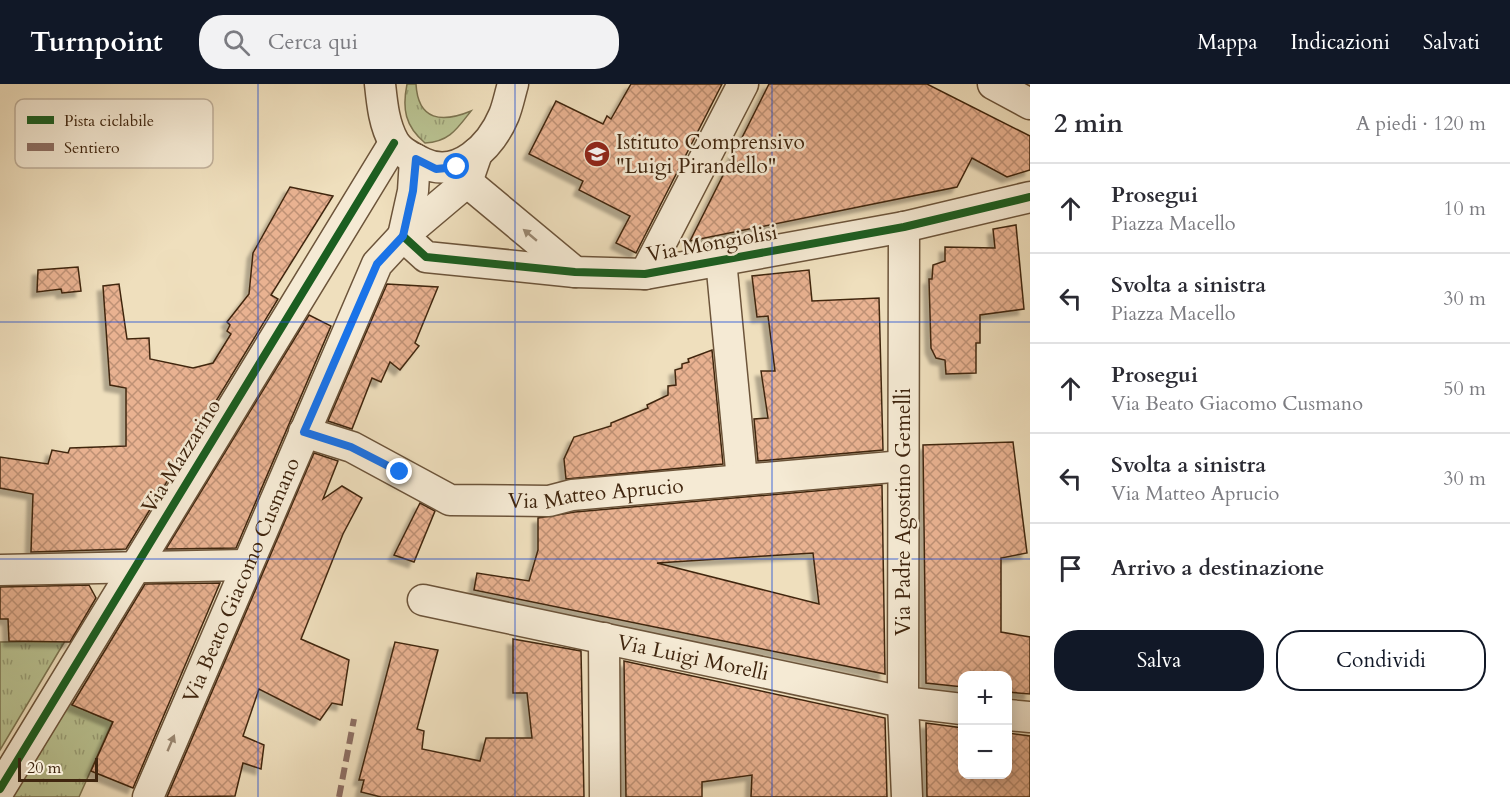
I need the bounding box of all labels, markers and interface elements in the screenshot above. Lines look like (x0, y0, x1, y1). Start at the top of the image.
search box (199, 15, 619, 69)
text: Turnpoint (30, 23, 163, 61)
icon: search (220, 26, 253, 59)
text: Cerca qui (268, 27, 358, 57)
text: Mappa (1197, 28, 1257, 57)
text: Indicazioni (1290, 28, 1390, 57)
text: Salvati (1423, 28, 1480, 57)
legend (15, 99, 213, 168)
text: 2 min (1054, 106, 1123, 141)
text: Pista ciclabile (64, 110, 154, 132)
text: A piedi · 120 m (1356, 110, 1486, 137)
place label: Istituto Comprensivo "Luigi Pirandello" (616, 128, 805, 181)
text: Sentiero (64, 137, 120, 159)
school or university icon: Istituto Comprensivo "Luigi Pirandello" (582, 139, 612, 169)
route start (443, 153, 469, 179)
text: Prosegui (1111, 180, 1198, 210)
icon: ahead (1054, 192, 1087, 225)
text: 10 m (1443, 195, 1486, 222)
text: Piazza Macello (1111, 210, 1236, 237)
street label: Via Mongiolisi (644, 218, 780, 269)
one-way arrow (522, 228, 538, 241)
text: Svolta a sinistra (1111, 270, 1266, 300)
icon: left (1054, 282, 1087, 315)
text: 30 m (1443, 285, 1486, 312)
text: Piazza Macello (1111, 300, 1236, 327)
text: Prosegui (1111, 360, 1198, 390)
icon: ahead (1054, 372, 1087, 405)
text: 50 m (1443, 375, 1486, 402)
street label: Via Padre Agostino Gemelli (889, 388, 918, 636)
text: Via Beato Giacomo Cusmano (1111, 390, 1363, 417)
street label: Via Mazzarino (135, 394, 228, 519)
text: Svolta a sinistra (1111, 450, 1266, 480)
street label: Via Beato Giacomo Cusmano (176, 453, 307, 708)
route end (386, 458, 412, 484)
icon: left (1054, 462, 1087, 495)
text: 30 m (1443, 465, 1486, 492)
street label: Via Matteo Aprucio (508, 471, 685, 517)
text: Via Matteo Aprucio (1111, 480, 1279, 507)
icon: arrive (1054, 552, 1087, 585)
text: Arrivo a destinazione (1111, 553, 1324, 583)
street label: Via Luigi Morelli (614, 628, 772, 688)
button: Salva (1054, 630, 1264, 691)
button: Condividi (1276, 630, 1486, 691)
map controls (958, 671, 1012, 779)
button: + (958, 671, 1012, 725)
button: − (958, 725, 1012, 779)
one-way arrow (167, 734, 176, 752)
scale bar (18, 755, 98, 782)
text: 20 m (27, 757, 61, 779)

